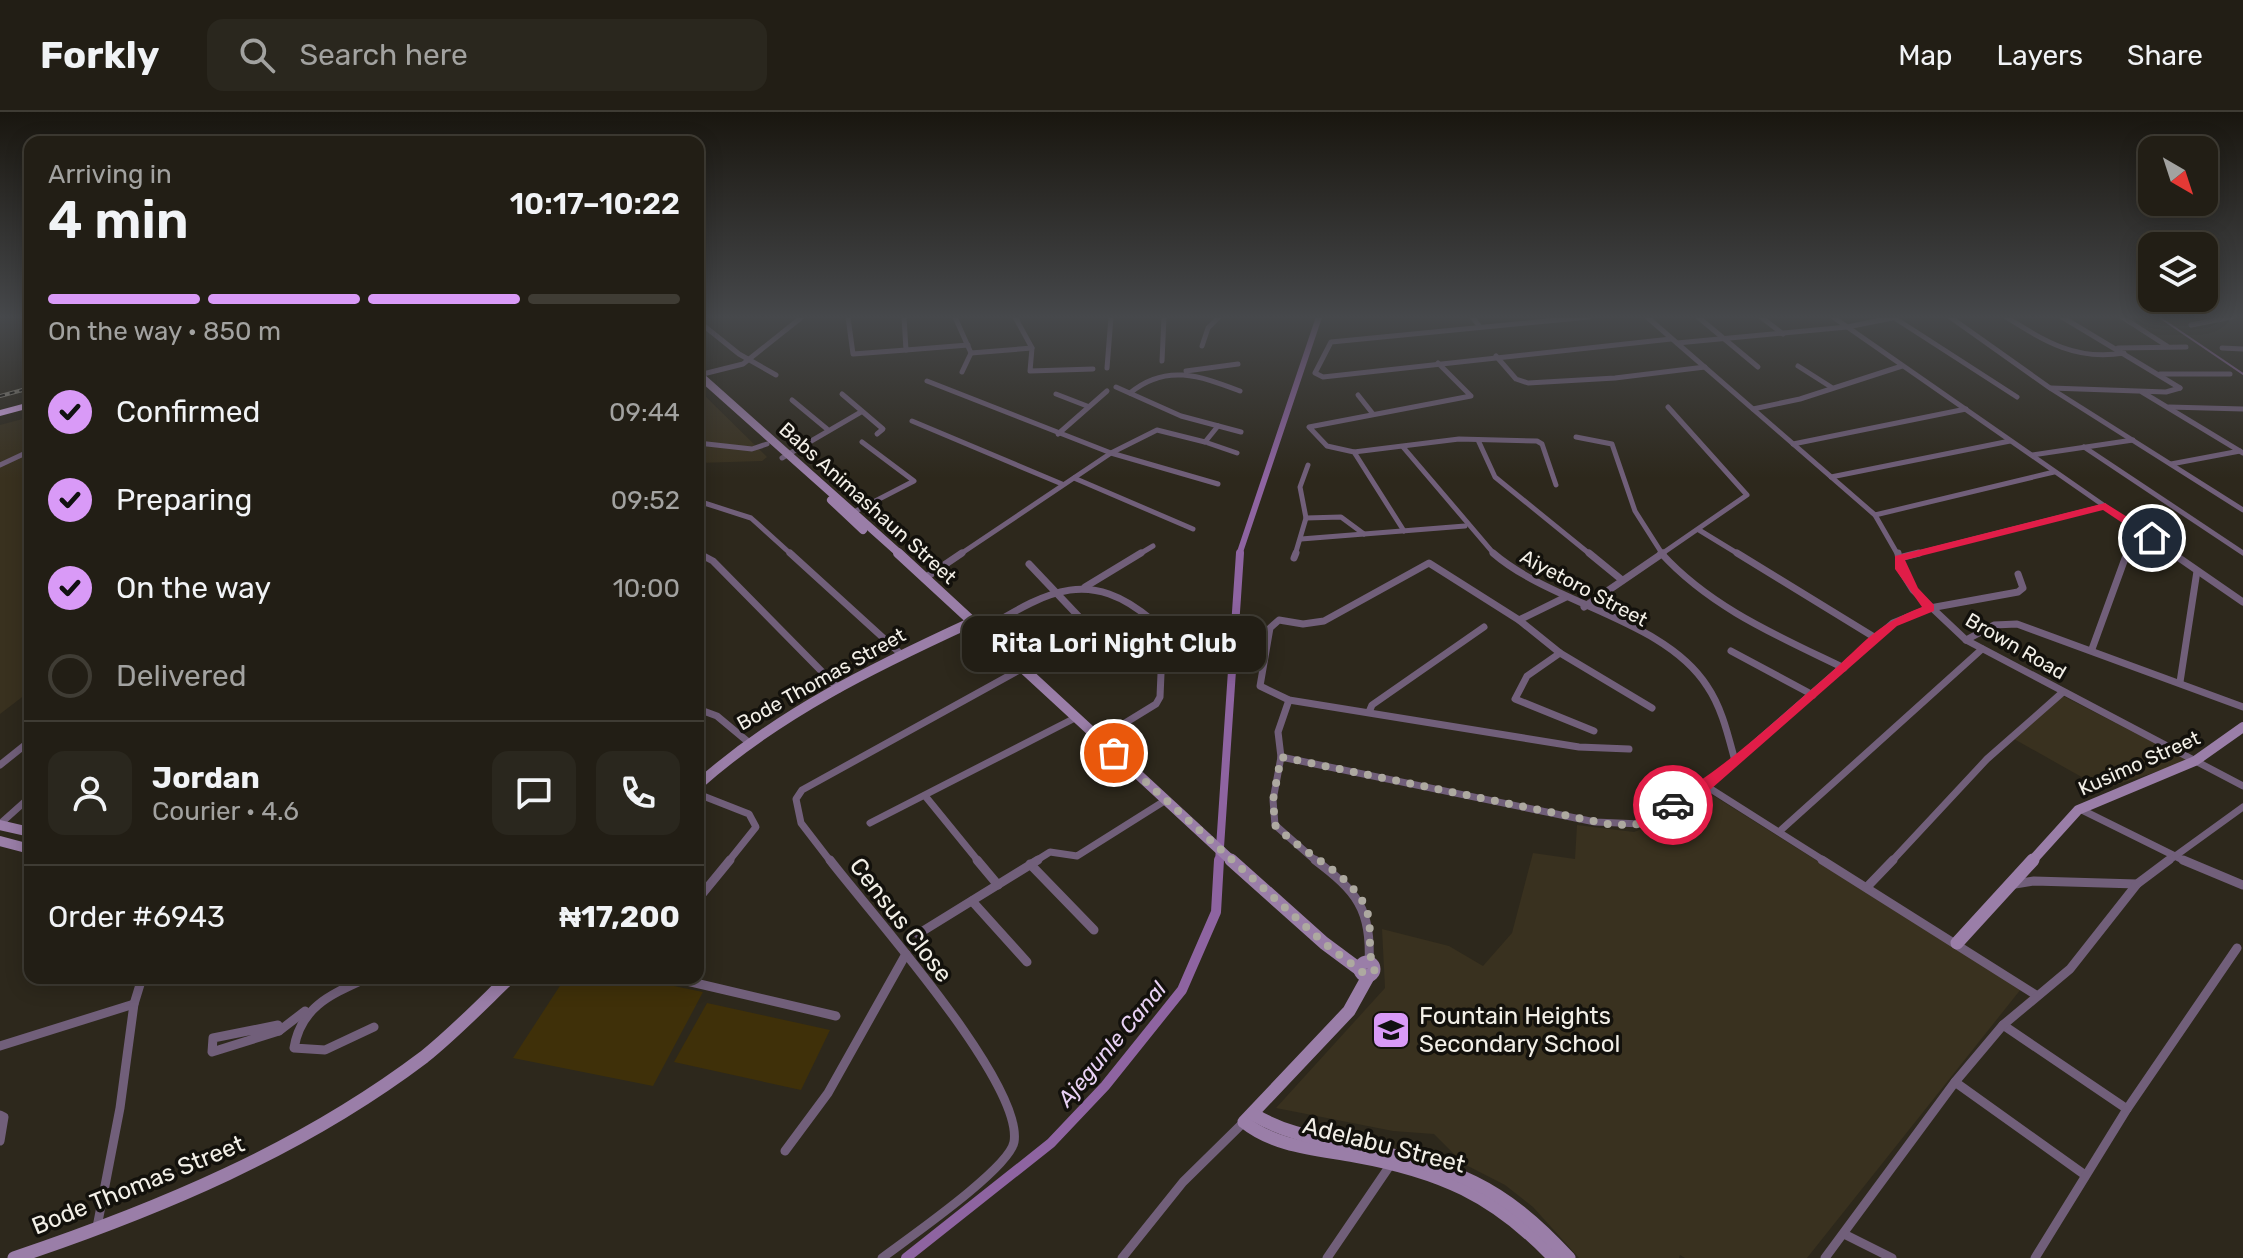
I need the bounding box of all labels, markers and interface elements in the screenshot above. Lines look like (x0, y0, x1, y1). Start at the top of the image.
search box (207, 19, 767, 91)
text: Forkly (40, 32, 159, 78)
icon: search (235, 33, 279, 77)
text: Search here (299, 37, 468, 73)
text: Map (1898, 39, 1953, 72)
text: Layers (1997, 39, 2083, 72)
text: Share (2127, 39, 2203, 72)
north arrow (2138, 136, 2218, 216)
map controls (2138, 136, 2218, 312)
text: Arriving in (48, 159, 172, 190)
text: 10:17–10:22 (510, 186, 680, 222)
text: 4 min (48, 189, 189, 251)
button: layers (2138, 232, 2218, 312)
text: On the way · 850 m (48, 316, 281, 347)
icon: check (48, 390, 92, 434)
text: Confirmed (116, 394, 260, 430)
text: 09:44 (609, 397, 680, 428)
street label: Babs Animashaun Street (774, 417, 962, 589)
icon: check (48, 478, 92, 522)
text: Preparing (116, 482, 252, 518)
text: 09:52 (611, 485, 680, 516)
pin (2118, 504, 2186, 572)
icon: home (2130, 516, 2174, 560)
street label: Aiyetoro Street (1516, 544, 1652, 632)
icon: check (48, 566, 92, 610)
text: On the way (116, 570, 271, 606)
text: 10:00 (613, 573, 680, 604)
street label: Brown Road (1961, 607, 2071, 685)
callout: Rita Lori Night Club (962, 617, 1266, 673)
street label: Bode Thomas Street (733, 623, 910, 735)
text: Rita Lori Night Club (991, 628, 1237, 659)
text: Delivered (116, 658, 247, 694)
pin (1080, 719, 1148, 787)
street label: Kusimo Street (2074, 725, 2204, 801)
icon: bag (1092, 731, 1136, 775)
button: person (48, 751, 132, 835)
button: chat (492, 751, 576, 835)
button: phone (596, 751, 680, 835)
text: Jordan (152, 760, 260, 796)
courier (1633, 765, 1713, 845)
icon: car (1651, 783, 1695, 827)
text: Courier · 4.6 (152, 796, 299, 827)
street label: Census Close (844, 852, 958, 988)
text: Order #6943 (48, 899, 225, 935)
text: ₦17,200 (559, 899, 680, 935)
water label: Ajegunle Canal (1051, 976, 1172, 1113)
place label: Fountain Heights Secondary School (1419, 1002, 1620, 1058)
school or university icon: Fountain Heights Secondary School (1370, 1009, 1412, 1051)
street label: Adelabu Street (1300, 1111, 1468, 1179)
street label: Bode Thomas Street (28, 1130, 248, 1240)

